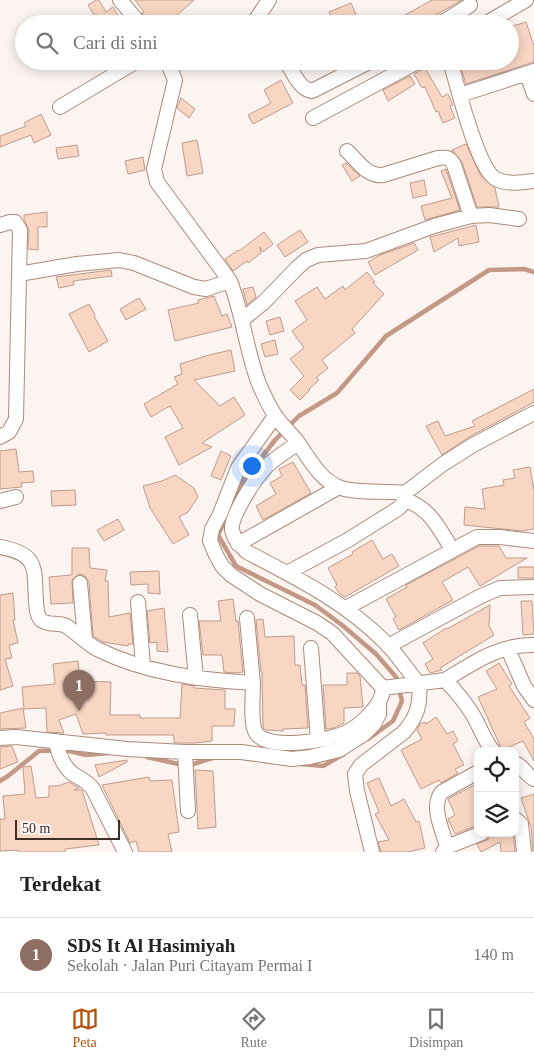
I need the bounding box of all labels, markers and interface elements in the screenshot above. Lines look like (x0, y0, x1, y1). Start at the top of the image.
search box (15, 15, 519, 70)
icon: search (33, 29, 61, 57)
text: Cari di sini (73, 32, 157, 53)
your location (239, 453, 265, 479)
pin: 1 (63, 670, 95, 711)
map controls (474, 747, 519, 837)
button: locate (474, 747, 519, 792)
button: layers (474, 792, 519, 837)
scale bar (15, 817, 120, 840)
text: 50 m (22, 821, 50, 836)
text: Terdekat (20, 872, 101, 896)
text: SDS It Al Hasimiyah (67, 935, 235, 956)
text: 1 (32, 946, 40, 963)
text: 140 m (474, 946, 514, 963)
text: Sekolah · Jalan Puri Citayam Permai I (67, 957, 312, 974)
tab: Peta (71, 1005, 99, 1051)
tab: Rute (240, 1005, 268, 1051)
tab: Disimpan (409, 1005, 463, 1051)

